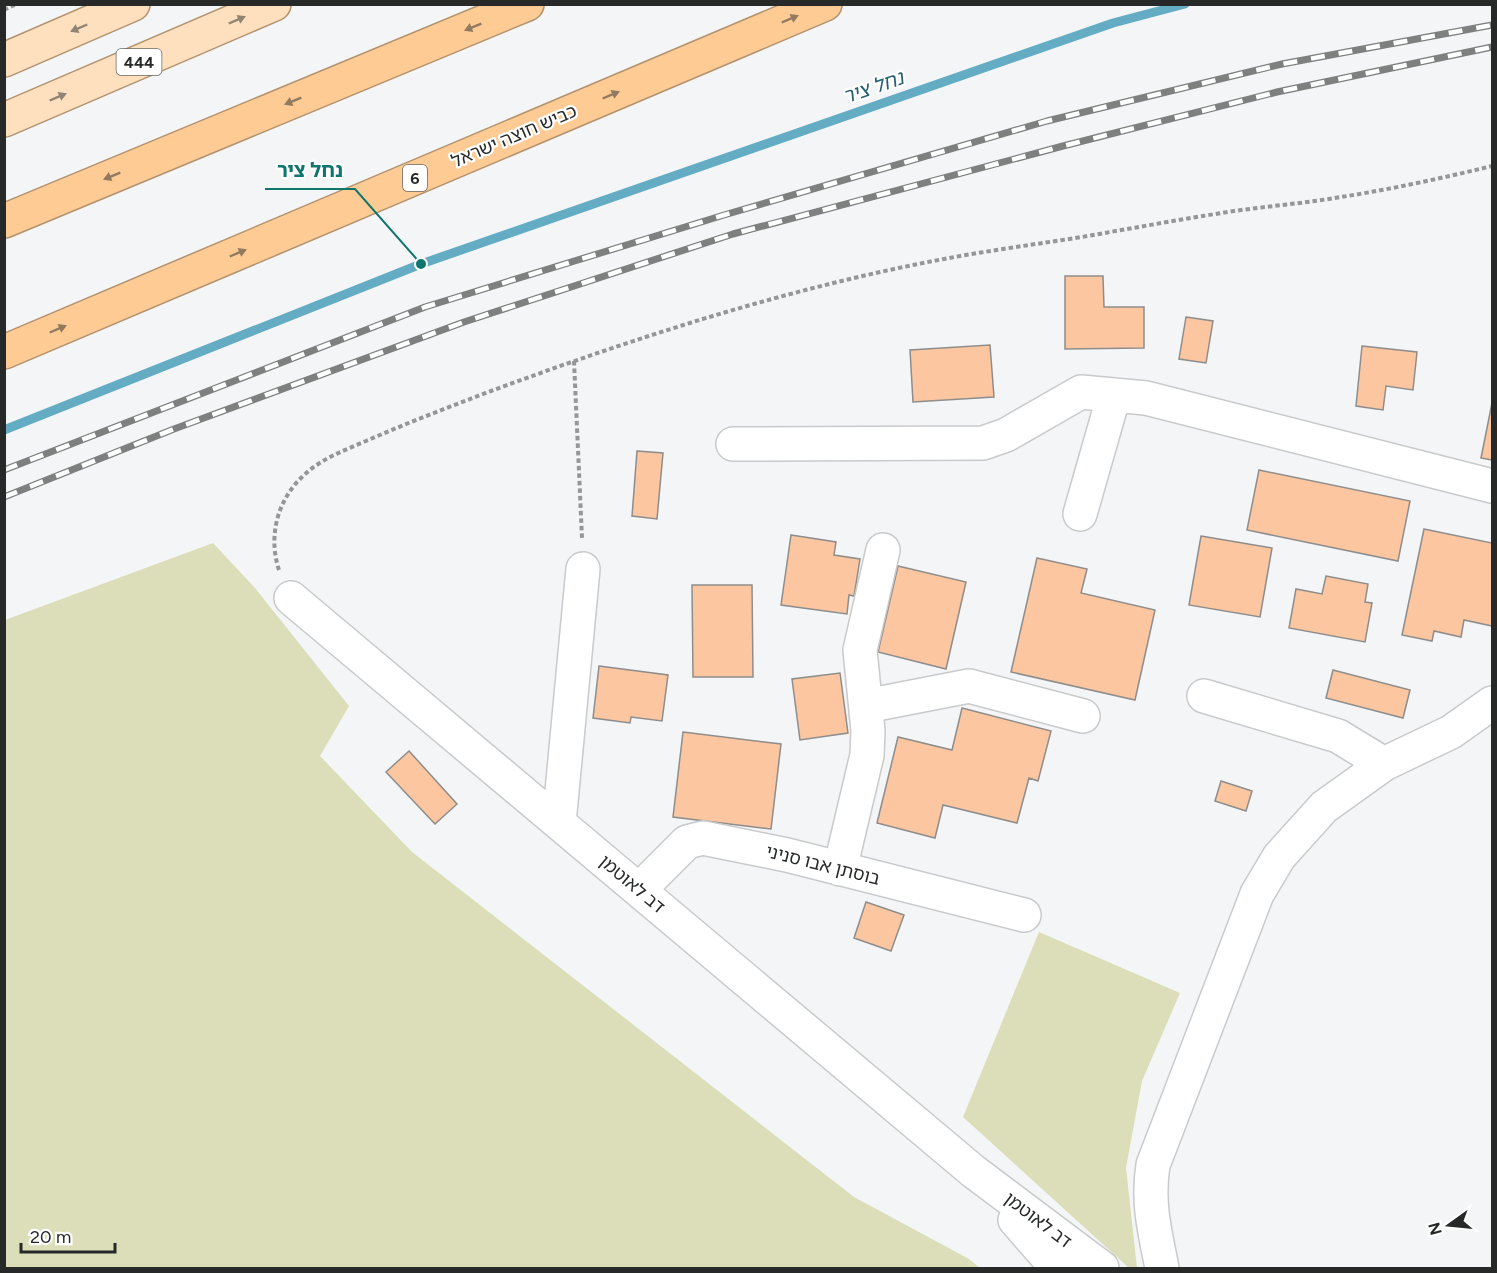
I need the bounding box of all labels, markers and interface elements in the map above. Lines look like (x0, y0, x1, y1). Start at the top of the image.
one-way arrow (782, 14, 800, 24)
one-way arrow (229, 15, 247, 25)
one-way arrow (71, 23, 88, 32)
one-way arrow (464, 23, 482, 32)
road number: 444 (116, 49, 162, 75)
water label: נחל ציר (839, 65, 908, 109)
one-way arrow (602, 90, 620, 99)
one-way arrow (50, 92, 68, 102)
one-way arrow (283, 96, 301, 106)
street label: כביש חוצה ישראל (448, 100, 580, 172)
callout: נחל ציר (265, 151, 355, 189)
text: נחל ציר (277, 158, 343, 182)
road number: 6 (403, 165, 427, 191)
one-way arrow (103, 171, 121, 181)
one-way arrow (229, 248, 247, 257)
one-way arrow (50, 324, 68, 334)
street label: בוסתן אבו סניני (764, 840, 882, 890)
street label: דב לאוטמן (595, 850, 669, 918)
street label: דב לאוטמן (1000, 1187, 1076, 1253)
north arrow (1419, 1195, 1479, 1255)
scale bar (21, 1216, 116, 1254)
text: N (1424, 1220, 1446, 1237)
text: 20 m (30, 1226, 71, 1248)

